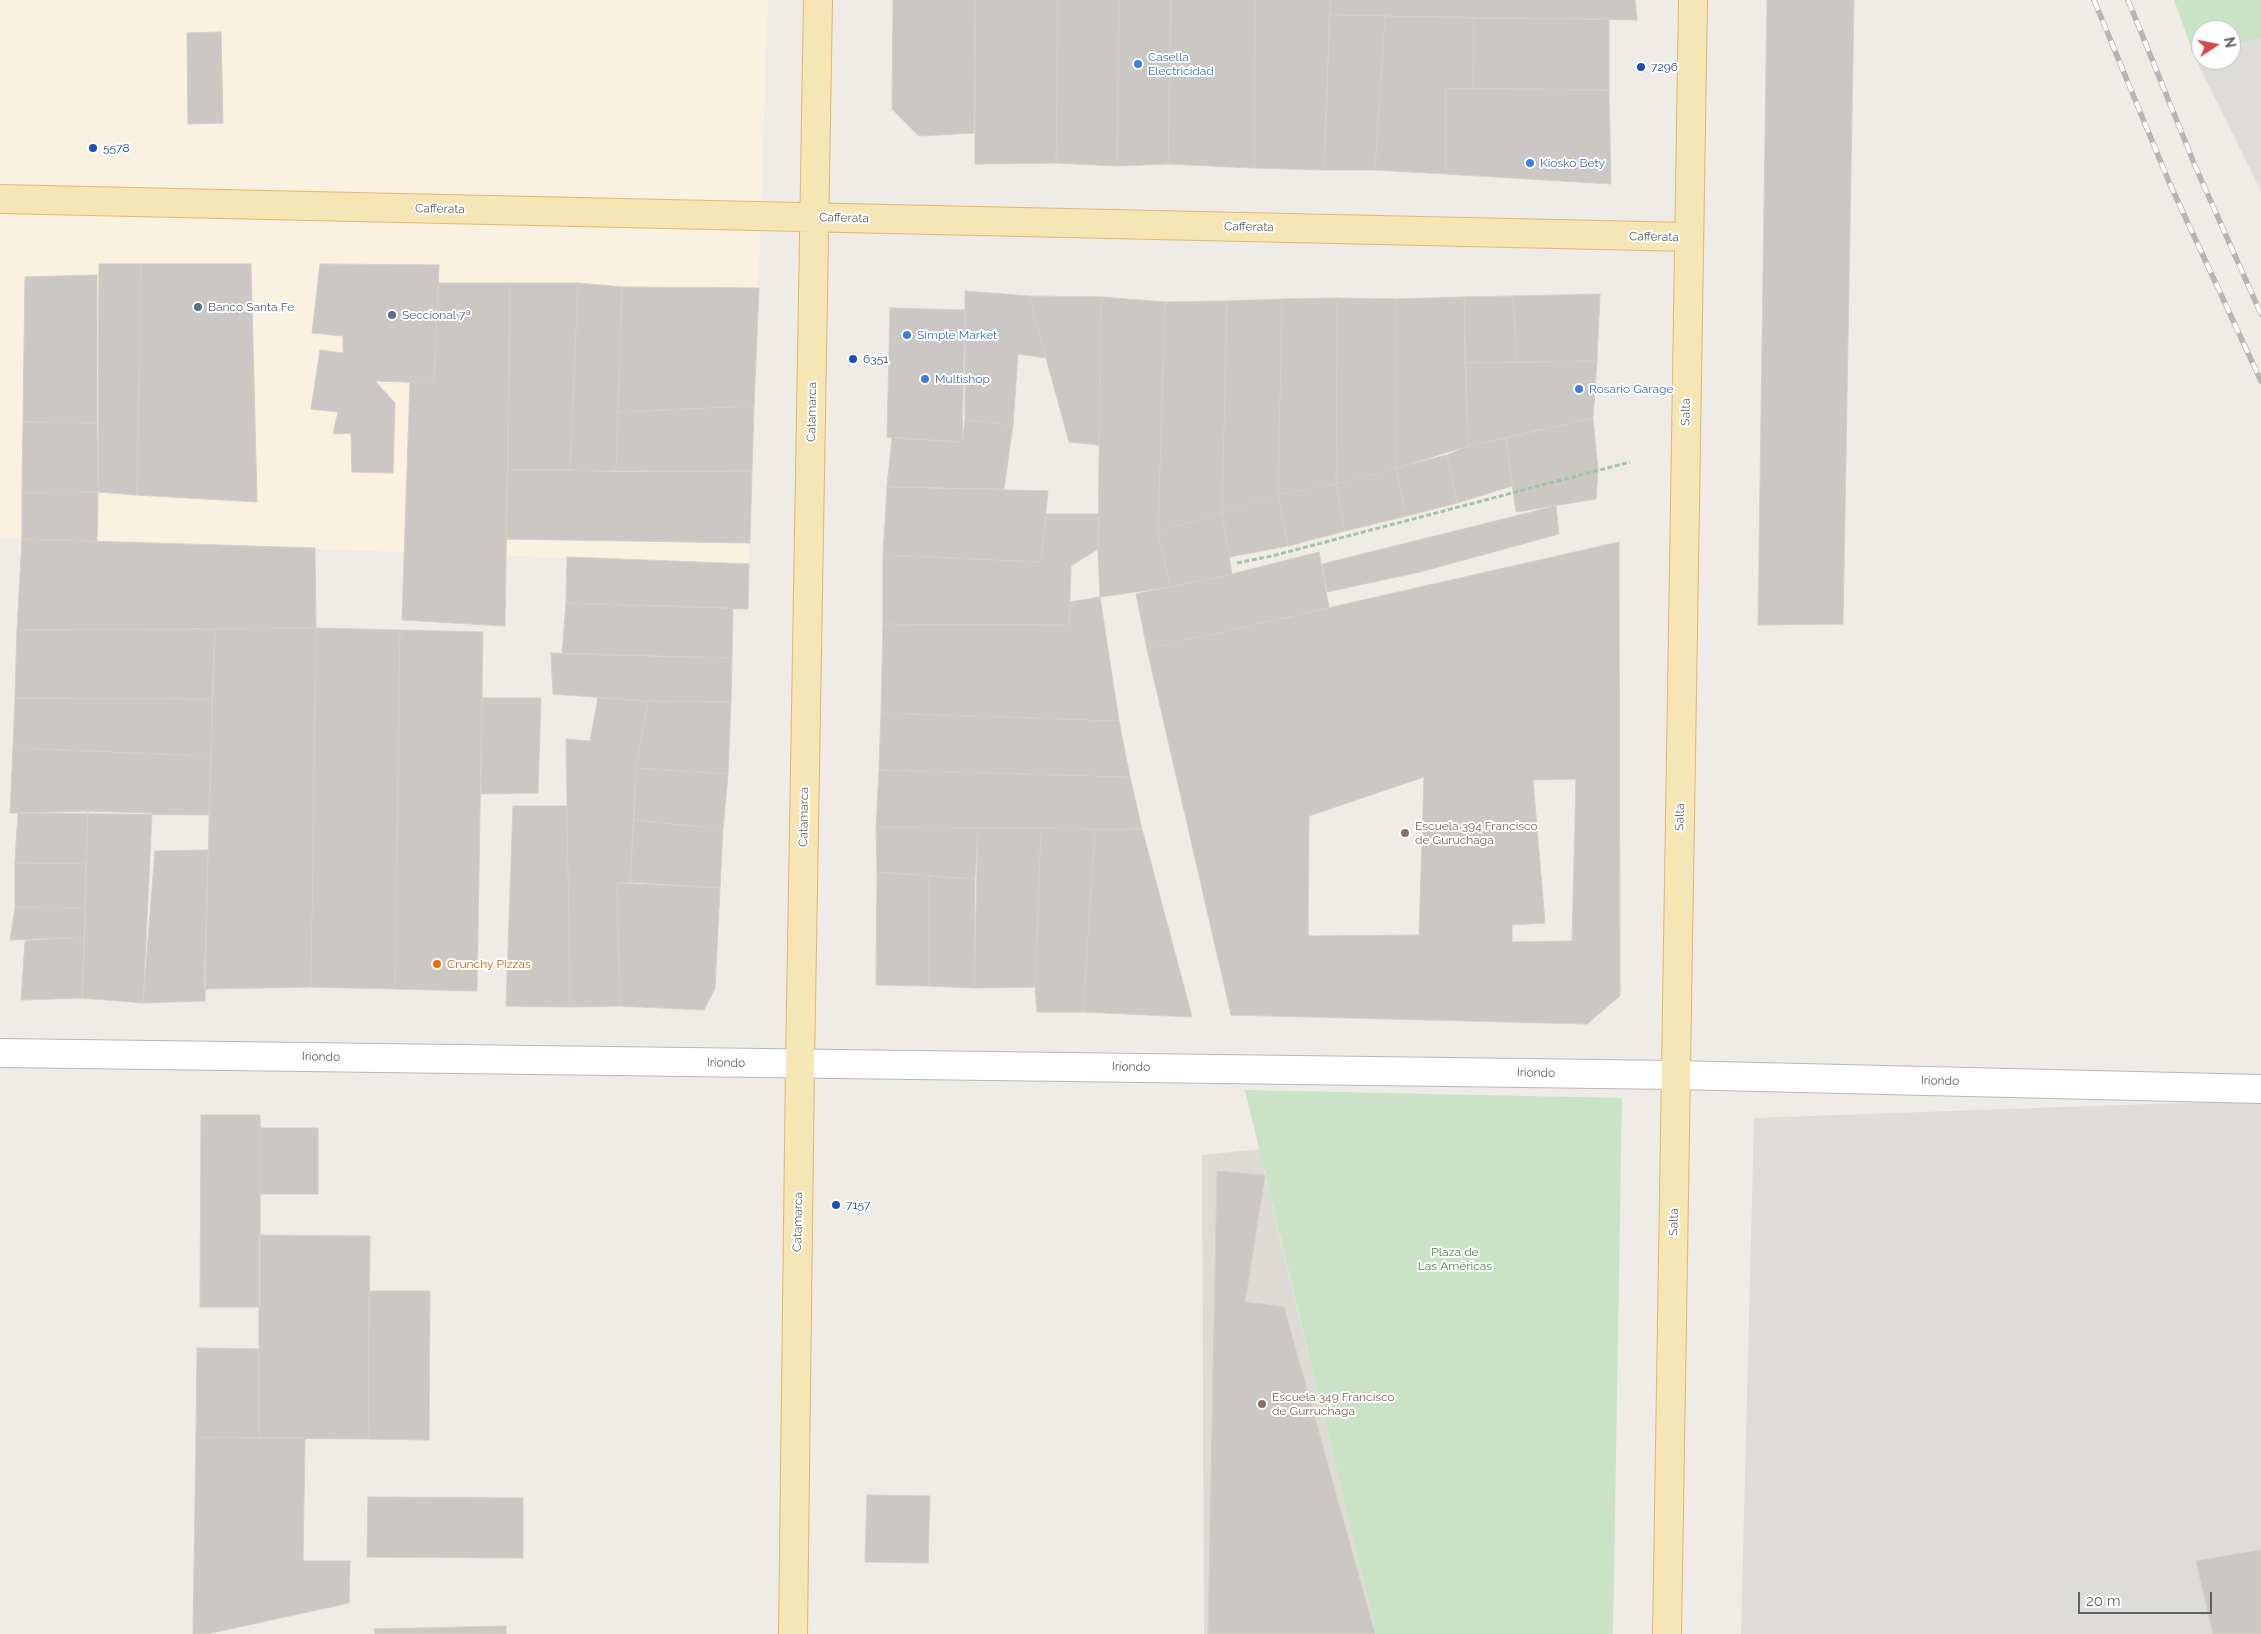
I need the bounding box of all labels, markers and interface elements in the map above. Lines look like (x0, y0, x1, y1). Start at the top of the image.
north arrow (2191, 20, 2241, 70)
text: N (2221, 36, 2239, 49)
place label: Casella Electricidad (1148, 50, 1214, 78)
marker: Casella Electricidad (1132, 58, 1144, 70)
place label: 7296 (1651, 60, 1678, 74)
marker: 7296 (1635, 61, 1647, 73)
place label: 5578 (103, 141, 130, 155)
marker: 5578 (87, 142, 99, 154)
place label: Kiosko Bety (1540, 156, 1605, 170)
marker: Kiosko Bety (1524, 157, 1536, 169)
street label: Cafferata (415, 201, 465, 217)
street label: Cafferata (819, 210, 869, 226)
street label: Cafferata (1224, 219, 1274, 235)
street label: Cafferata (1629, 229, 1679, 245)
place label: Banco Santa Fe (208, 300, 294, 314)
marker: Banco Santa Fe (192, 301, 204, 313)
place label: Seccional 7ª (402, 308, 471, 322)
marker: Seccional 7ª (386, 309, 398, 321)
place label: Simple Market (917, 328, 997, 342)
marker: Simple Market (901, 329, 913, 341)
place label: 6351 (863, 352, 888, 366)
marker: 6351 (847, 353, 859, 365)
place label: Multishop (935, 372, 990, 386)
marker: Multishop (919, 373, 931, 385)
street label: Catamarca (804, 382, 820, 442)
place label: Rosario Garage (1589, 382, 1673, 396)
marker: Rosario Garage (1573, 383, 1585, 395)
street label: Salta (1679, 398, 1693, 426)
street label: Catamarca (796, 787, 812, 847)
street label: Salta (1673, 803, 1687, 831)
place label: Escuela 394 Francisco de Guruchaga (1415, 819, 1538, 847)
marker: Escuela 394 Francisco de Guruchaga (1399, 827, 1411, 839)
place label: Crunchy Pizzas (447, 957, 531, 971)
marker: Crunchy Pizzas (431, 958, 443, 970)
street label: Iriondo (302, 1049, 340, 1065)
street label: Iriondo (707, 1055, 745, 1071)
street label: Iriondo (1112, 1059, 1150, 1075)
street label: Iriondo (1517, 1065, 1555, 1081)
street label: Iriondo (1921, 1073, 1959, 1089)
street label: Catamarca (790, 1192, 806, 1252)
place label: 7157 (846, 1198, 870, 1212)
marker: 7157 (830, 1199, 842, 1211)
street label: Salta (1667, 1208, 1681, 1236)
park label: Plaza de Las Américas (1418, 1245, 1492, 1273)
place label: Escuela 349 Francisco de Gurruchaga (1272, 1390, 1395, 1418)
marker: Escuela 349 Francisco de Gurruchaga (1256, 1398, 1268, 1410)
scale bar (2081, 1582, 2215, 1614)
text: 20 m (2086, 1592, 2121, 1610)

